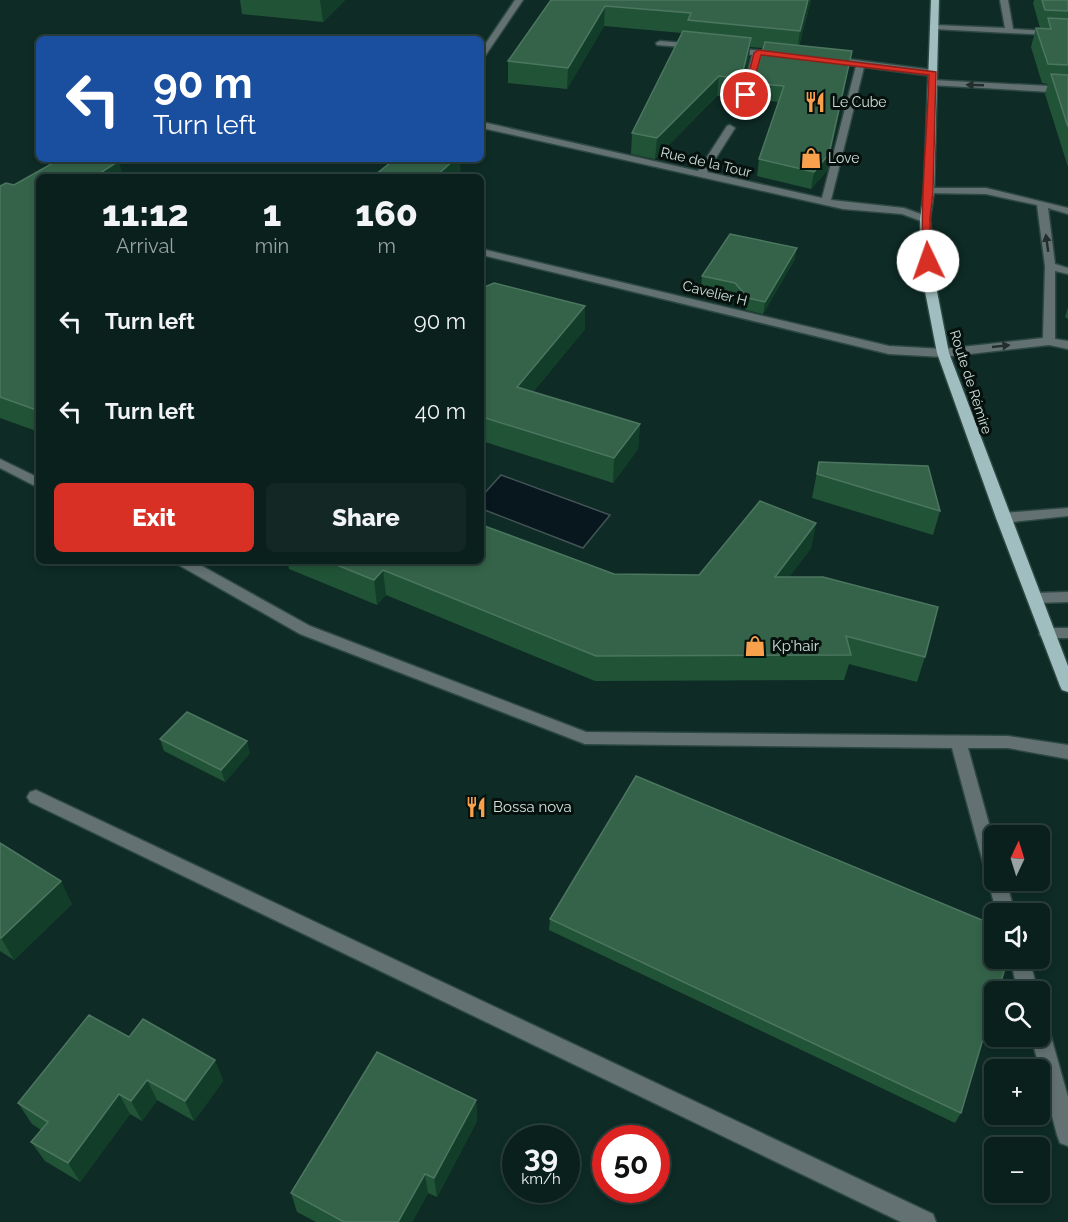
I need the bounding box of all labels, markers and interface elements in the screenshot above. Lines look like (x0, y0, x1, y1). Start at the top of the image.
text: 90 m (153, 59, 253, 108)
icon: left (54, 60, 132, 138)
pin (720, 69, 771, 120)
icon: arrive (729, 78, 762, 111)
one-way arrow (965, 80, 984, 89)
restaurant icon: Le Cube (803, 90, 827, 114)
place label: Le Cube (832, 94, 887, 110)
text: Turn left (153, 109, 256, 140)
street label: Rue de la Tour (659, 144, 753, 180)
shop icon: Love (799, 146, 823, 170)
place label: Love (828, 150, 860, 166)
text: 11:12 (102, 192, 189, 234)
text: 1 (263, 192, 281, 234)
text: 160 (355, 192, 418, 234)
position arrow (896, 229, 960, 293)
text: Arrival (116, 234, 175, 258)
text: min (255, 234, 289, 258)
text: m (377, 234, 396, 258)
one-way arrow (1043, 234, 1052, 253)
street label: Cavelier H (681, 277, 749, 309)
icon: left (54, 305, 87, 338)
text: Turn left (105, 308, 195, 334)
text: 90 m (414, 308, 466, 334)
street label: Route de Rémire (947, 328, 995, 436)
one-way arrow (991, 342, 1010, 351)
icon: left (54, 395, 87, 428)
text: Turn left (105, 398, 195, 424)
text: 40 m (415, 398, 466, 424)
button: Exit (54, 483, 254, 552)
button: Share (266, 483, 466, 552)
shop icon: Kp'hair (743, 634, 767, 658)
place label: Kp'hair (772, 637, 820, 655)
restaurant icon: Bossa nova (464, 795, 488, 819)
place label: Bossa nova (493, 798, 572, 816)
north arrow (984, 825, 1050, 891)
map controls (984, 825, 1050, 1203)
button: sound (984, 903, 1050, 969)
button: search (984, 981, 1050, 1047)
button: + (984, 1059, 1050, 1125)
speed limit sign: 50 (592, 1125, 670, 1203)
button: − (984, 1137, 1050, 1203)
text: 39 (524, 1139, 558, 1174)
text: km/h (521, 1170, 561, 1188)

